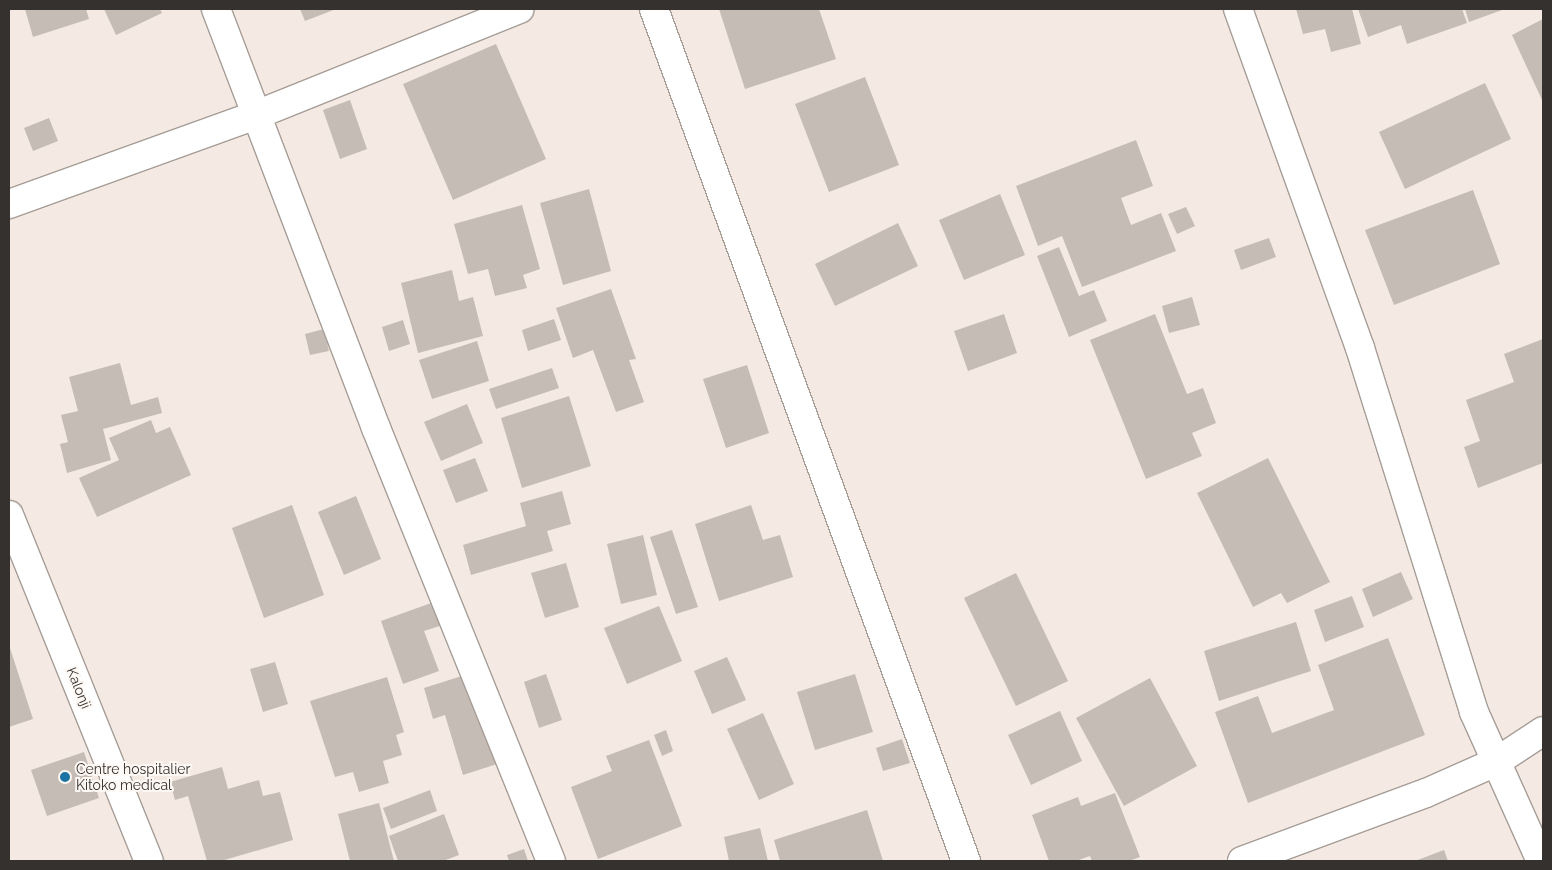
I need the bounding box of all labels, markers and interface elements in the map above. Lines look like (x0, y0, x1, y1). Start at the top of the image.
street label: Kalonji (63, 665, 95, 711)
place label: Centre hospitalier Kitoko medical (76, 761, 190, 794)
marker: Centre hospitalier Kitoko medical (58, 770, 72, 784)

